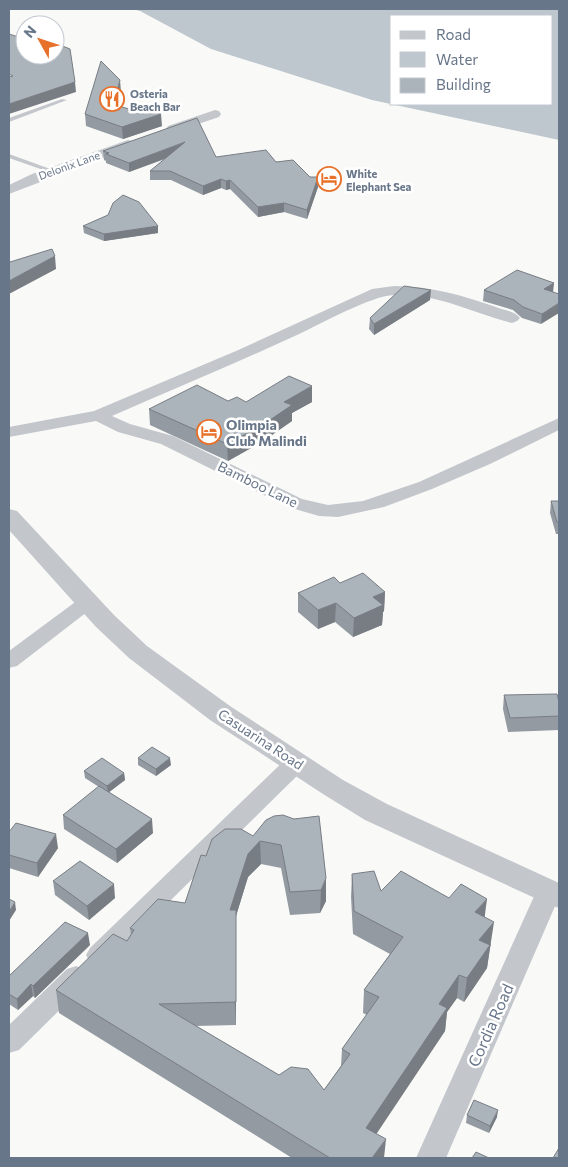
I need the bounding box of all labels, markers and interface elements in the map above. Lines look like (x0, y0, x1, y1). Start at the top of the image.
north arrow (15, 15, 65, 65)
legend (390, 15, 553, 105)
text: N (20, 22, 40, 41)
text: Road (436, 25, 471, 43)
text: Water (436, 50, 478, 68)
text: Building (436, 75, 491, 93)
restaurant icon: Osteria Beach Bar (99, 86, 125, 112)
place label: Osteria Beach Bar (130, 87, 181, 113)
street label: Delonix Lane (36, 148, 102, 182)
hotel icon: White Elephant Sea (316, 166, 342, 192)
place label: White Elephant Sea (346, 167, 412, 193)
place label: Olimpia Club Malindi (226, 416, 307, 449)
hotel icon: Olimpia Club Malindi (196, 419, 222, 445)
street label: Bamboo Lane (215, 457, 301, 511)
street label: Casuarina Road (215, 705, 307, 773)
street label: Cordia Road (463, 981, 517, 1069)

